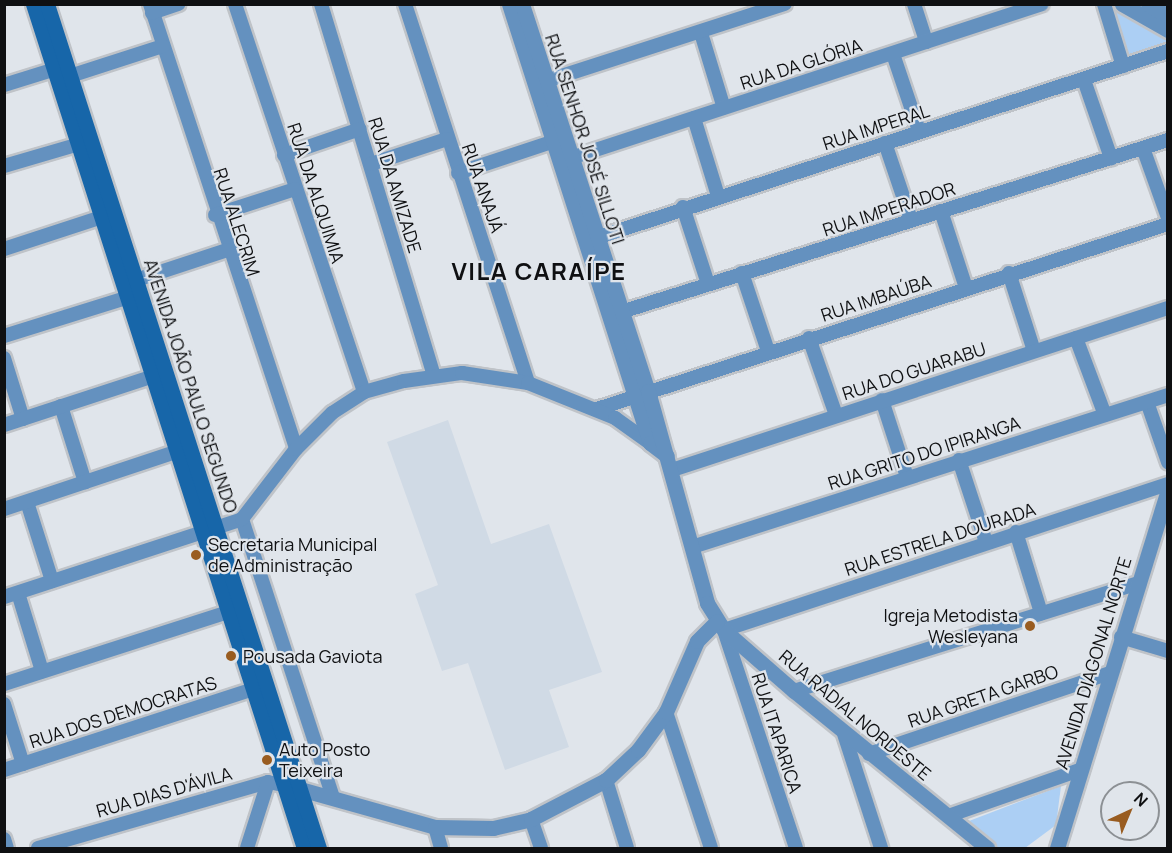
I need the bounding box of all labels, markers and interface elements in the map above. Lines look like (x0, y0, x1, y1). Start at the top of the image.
street label: RUA SENHOR JOSÉ SILLOTI (541, 31, 629, 247)
street label: RUA DA GLÓRIA (737, 34, 865, 94)
street label: RUA IMPERAL (820, 100, 932, 154)
street label: RUA DA AMIZADE (364, 115, 426, 255)
street label: RUA DA ALQUIMIA (283, 120, 349, 266)
street label: RUA ANAJÁ (458, 141, 508, 235)
street label: RUA ALECRIM (209, 165, 265, 279)
street label: RUA IMPERADOR (820, 177, 958, 241)
street label: AVENIDA JOÃO PAULO SEGUNDO (140, 256, 242, 516)
district label: VILA CARAÍPE (451, 257, 627, 285)
street label: RUA IMBAÚBA (818, 270, 934, 326)
street label: RUA DO GUARABU (839, 338, 989, 404)
street label: RUA GRITO DO IPIRANGA (825, 412, 1023, 494)
street label: RUA ESTRELA DOURADA (842, 498, 1038, 580)
place label: Secretaria Municipal de Administração (208, 534, 377, 576)
marker: Secretaria Municipal de Administração (189, 548, 203, 562)
street label: AVENIDA DIAGONAL NORTE (1050, 554, 1136, 772)
place label: Igreja Metodista Wesleyana (884, 605, 1018, 648)
marker: Igreja Metodista Wesleyana (1023, 619, 1037, 633)
place label: Pousada Gaviota (243, 645, 382, 667)
street label: RUA RADIAL NORDESTE (774, 645, 936, 785)
marker: Pousada Gaviota (224, 649, 238, 663)
street label: RUA GRETA GARBO (905, 660, 1061, 732)
street label: RUA ITAPARICA (747, 670, 807, 796)
street label: RUA DOS DEMOCRATAS (27, 671, 219, 753)
place label: Auto Posto Teixeira (279, 739, 371, 782)
marker: Auto Posto Teixeira (260, 753, 274, 767)
street label: RUA DIAS D'ÁVILA (94, 762, 234, 822)
north arrow (1100, 781, 1160, 841)
text: N (1129, 788, 1153, 811)

